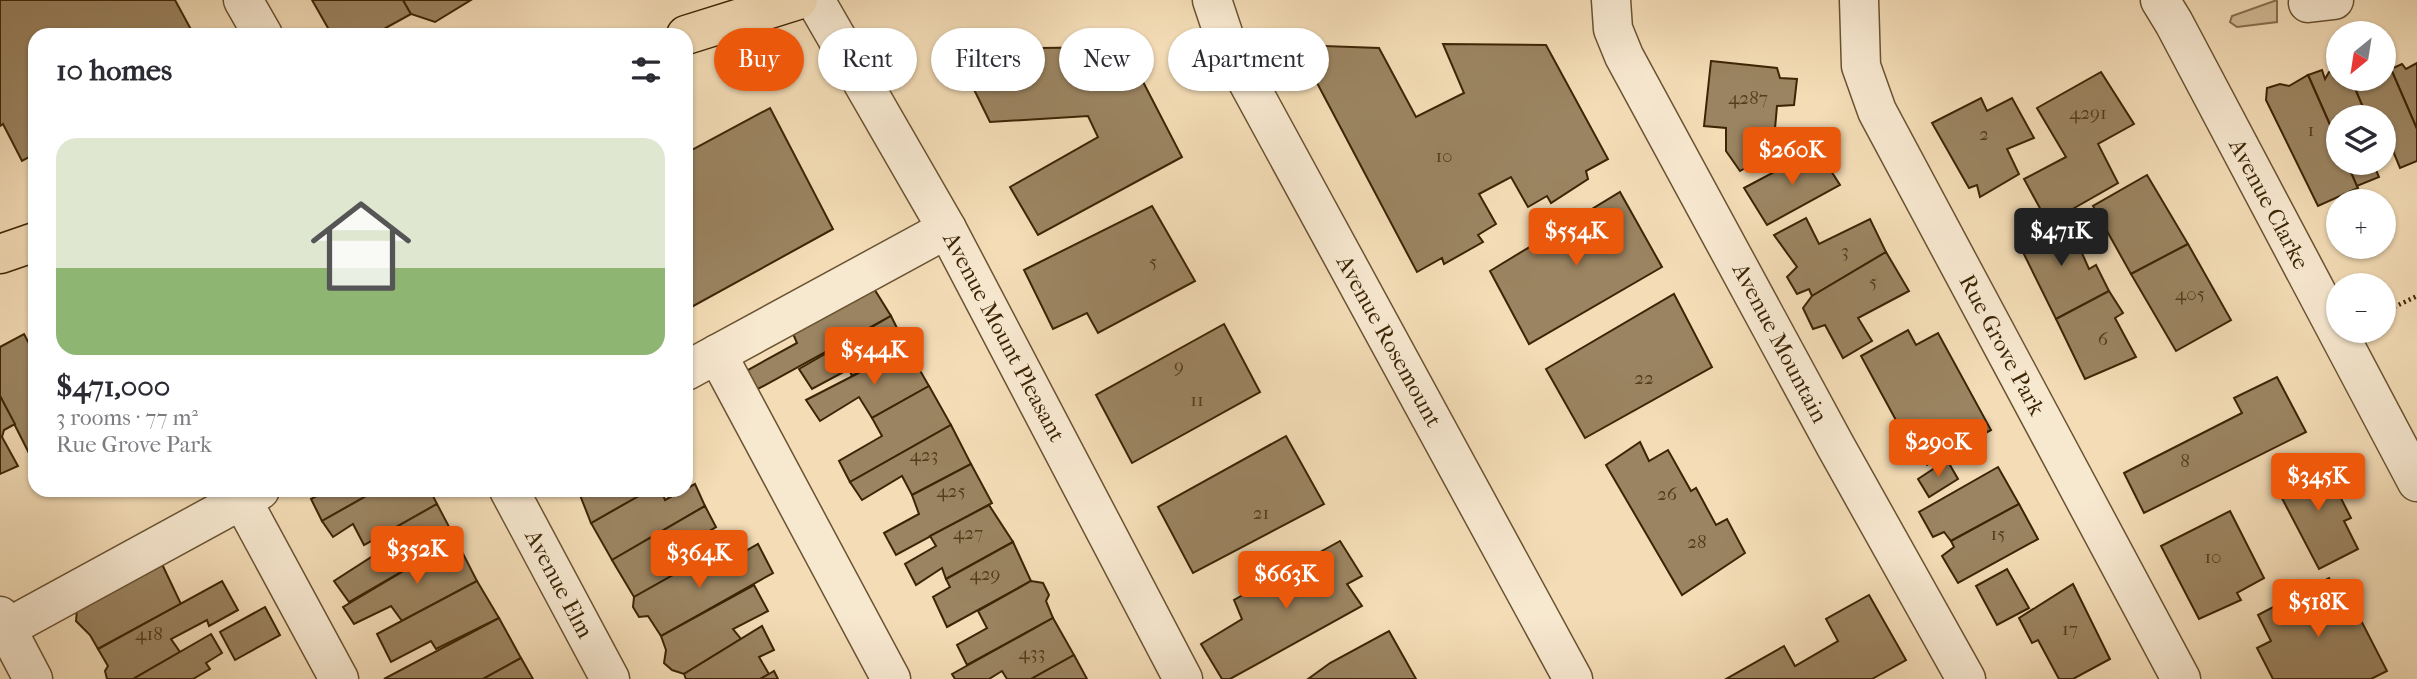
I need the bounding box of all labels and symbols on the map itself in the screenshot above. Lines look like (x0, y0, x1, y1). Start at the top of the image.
north arrow (2326, 21, 2396, 91)
house number: 4287 (1728, 87, 1768, 109)
house number: 4291 (2069, 102, 2107, 124)
house number: 1 (2308, 119, 2314, 141)
house number: 2 (1979, 123, 1989, 145)
pin: $260K (1743, 128, 1841, 187)
street label: Avenue Clarke (2223, 133, 2315, 274)
house number: 10 (1435, 145, 1453, 167)
pin: $554K (1527, 208, 1625, 268)
pin: $471K (2012, 208, 2110, 268)
street label: Avenue Mount Pleasant (937, 227, 1071, 446)
house number: 3 (1841, 240, 1849, 262)
street label: Avenue Rosemount (1330, 250, 1447, 431)
house number: 5 (1149, 251, 1157, 273)
street label: Avenue Mountain (1726, 258, 1834, 428)
street label: Rue Grove Park (1954, 270, 2051, 421)
house number: 5 (1869, 271, 1877, 293)
house number: 405 (2175, 283, 2205, 305)
pin: $544K (825, 328, 923, 387)
house number: 6 (2098, 328, 2109, 350)
house number: 9 (1174, 355, 1184, 377)
house number: 22 (1634, 367, 1654, 389)
house number: 11 (1190, 389, 1204, 411)
pin: $290K (1889, 420, 1987, 479)
house number: 423 (910, 444, 938, 466)
house number: 8 (2180, 450, 2190, 472)
pin: $345K (2269, 454, 2367, 513)
house number: 425 (936, 480, 966, 502)
house number: 26 (1657, 483, 1678, 505)
house number: 21 (1253, 502, 1269, 524)
house number: 427 (953, 522, 983, 544)
house number: 15 (1991, 523, 2005, 545)
street label: Avenue Elm (519, 524, 599, 643)
pin: $352K (368, 526, 466, 586)
pin: $364K (650, 530, 748, 590)
house number: 28 (1687, 531, 1707, 553)
house number: 10 (2204, 546, 2222, 568)
pin: $663K (1237, 552, 1335, 611)
house number: 429 (970, 563, 1000, 585)
pin: $518K (2269, 580, 2367, 639)
house number: 17 (2062, 618, 2078, 640)
house number: 418 (135, 623, 163, 645)
house number: 433 (1019, 642, 1045, 664)

